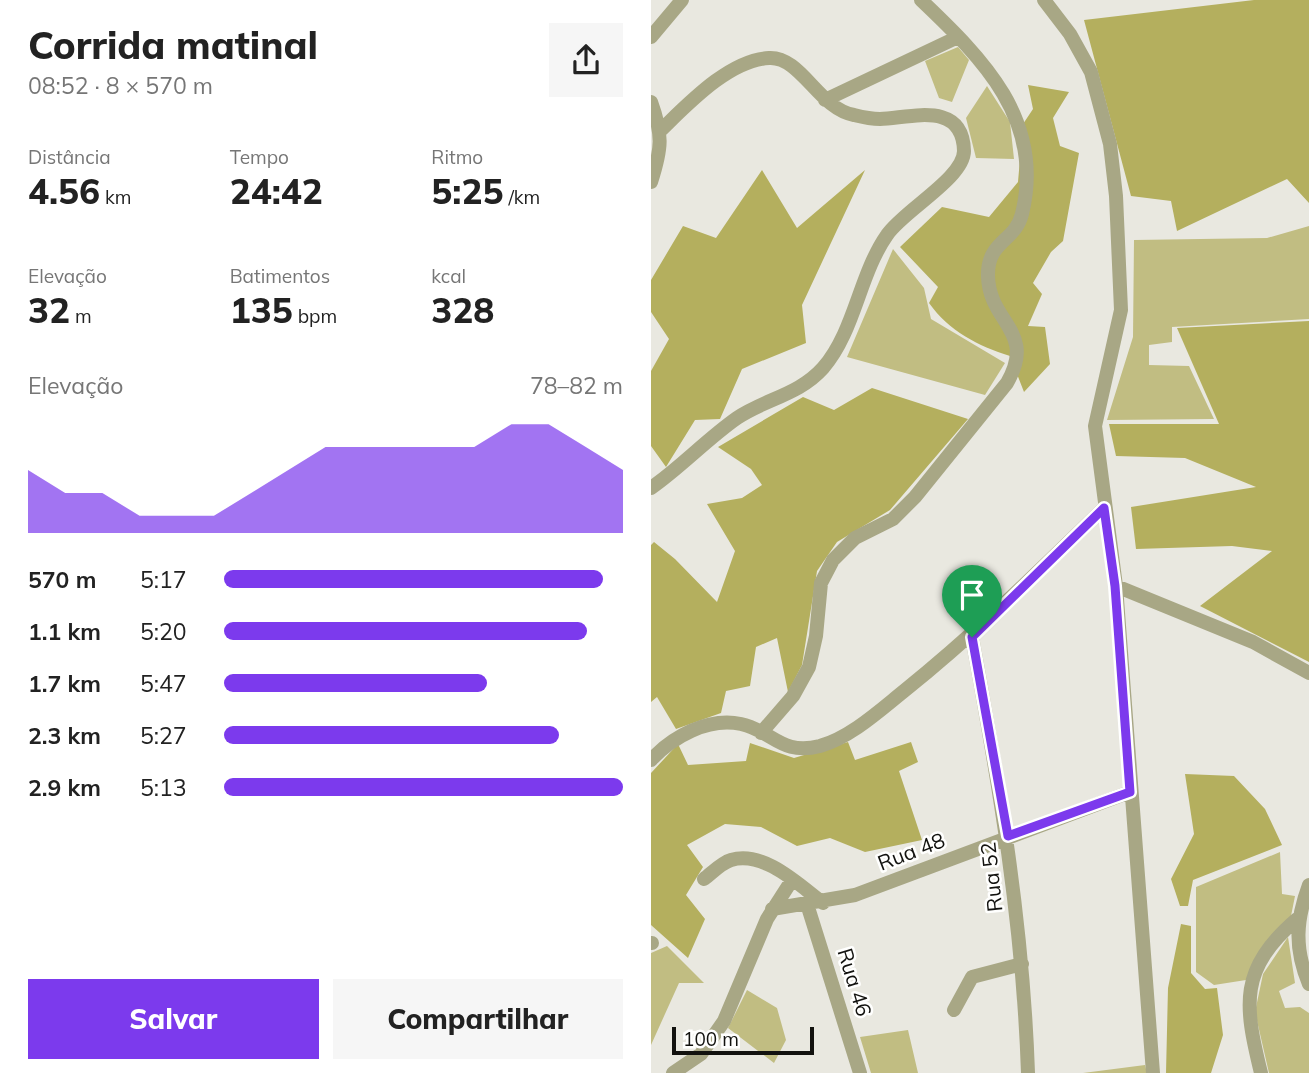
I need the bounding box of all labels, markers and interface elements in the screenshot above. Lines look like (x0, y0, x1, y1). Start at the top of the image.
text: Corrida matinal (28, 21, 318, 69)
button: share (549, 23, 623, 97)
text: 08:52 · 8 × 570 m (28, 71, 213, 100)
text: Distância (28, 145, 111, 169)
text: Tempo (230, 145, 289, 169)
text: Ritmo (431, 145, 483, 169)
text: 4.56 (28, 169, 100, 213)
text: 24:42 (230, 169, 323, 213)
text: 5:25 (431, 169, 503, 213)
text: km (100, 185, 132, 209)
text: /km (503, 185, 540, 209)
text: Elevação (28, 264, 107, 288)
text: Batimentos (230, 264, 330, 288)
text: kcal (431, 264, 466, 288)
text: 32 (28, 288, 70, 332)
text: 135 (230, 288, 293, 332)
text: 328 (431, 288, 494, 332)
text: m (70, 304, 92, 328)
text: bpm (293, 304, 337, 328)
text: Elevação (28, 371, 123, 400)
text: 78–82 m (530, 371, 623, 400)
text: 570 m (28, 565, 96, 594)
text: 5:17 (140, 565, 187, 594)
pin (942, 565, 1002, 637)
icon: arrive (953, 576, 991, 614)
text: 1.1 km (28, 617, 101, 646)
text: 5:20 (140, 617, 187, 646)
text: 1.7 km (28, 669, 101, 698)
text: 5:47 (140, 669, 187, 698)
text: 2.3 km (28, 721, 101, 750)
text: 5:27 (140, 721, 187, 750)
text: 2.9 km (28, 773, 101, 802)
text: 5:13 (140, 773, 187, 802)
street label: Rua 48 (874, 826, 948, 876)
street label: Rua 52 (974, 841, 1008, 913)
street label: Rua 46 (832, 945, 878, 1019)
button: Salvar (28, 979, 319, 1059)
button: Compartilhar (333, 979, 623, 1059)
scale bar (672, 1024, 814, 1056)
text: 100 m (683, 1027, 739, 1051)

